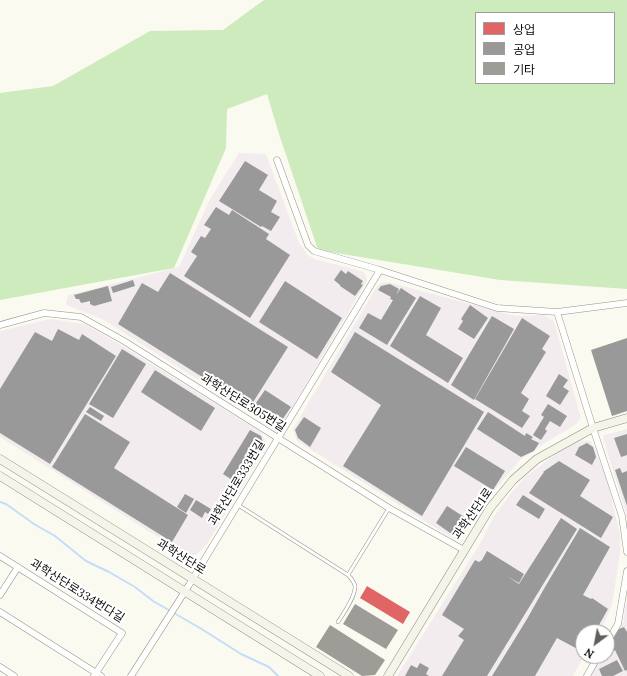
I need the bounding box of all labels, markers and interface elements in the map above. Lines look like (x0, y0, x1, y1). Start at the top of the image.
legend (475, 12, 615, 84)
text: 상업 (513, 22, 535, 37)
text: 공업 (513, 42, 535, 57)
text: 기타 (513, 62, 535, 77)
street label: 과학산단로305번길 (198, 371, 288, 435)
street label: 과학산단로333번길 (206, 438, 268, 528)
street label: 과학산단1로 (450, 485, 496, 543)
street label: 과학산단로 (154, 536, 208, 578)
street label: 과학산단로334번다길 (27, 556, 127, 626)
north arrow (575, 624, 615, 664)
text: N (582, 645, 596, 662)

